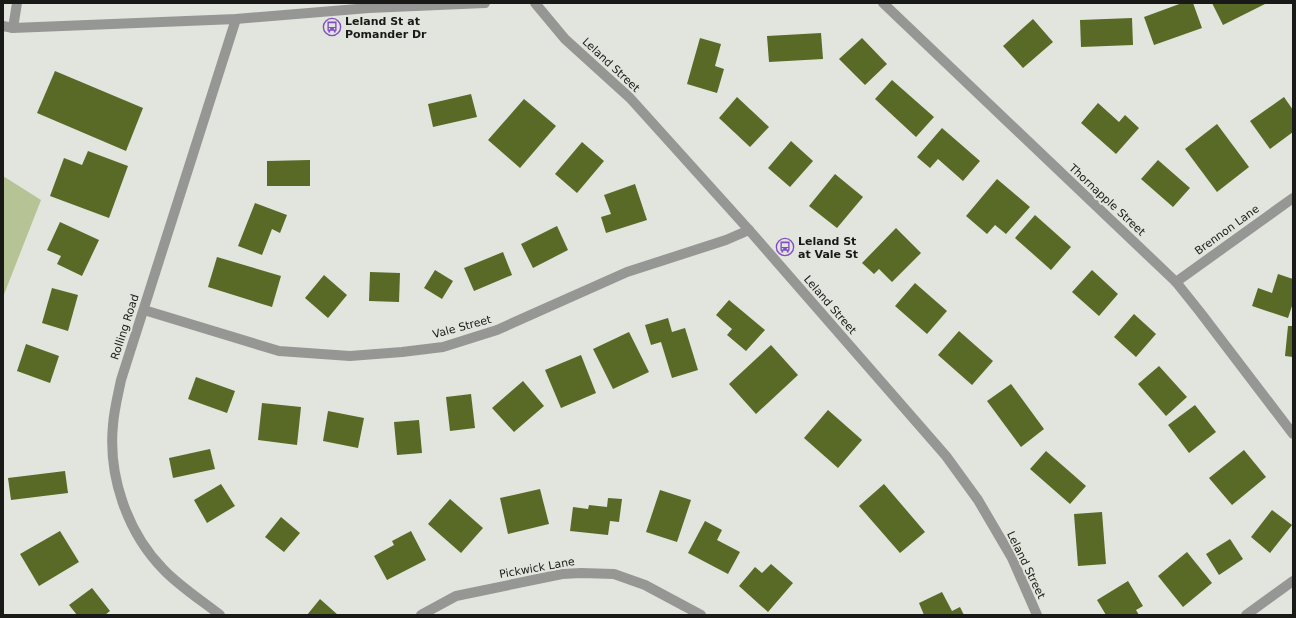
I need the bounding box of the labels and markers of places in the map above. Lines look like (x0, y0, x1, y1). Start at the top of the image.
place label: Leland St at Pomander Dr (345, 15, 427, 41)
bus stop icon: Leland St at Pomander Dr (322, 17, 342, 37)
place label: Leland St at Vale St (798, 235, 858, 261)
bus stop icon: Leland St at Vale St (775, 237, 795, 257)

